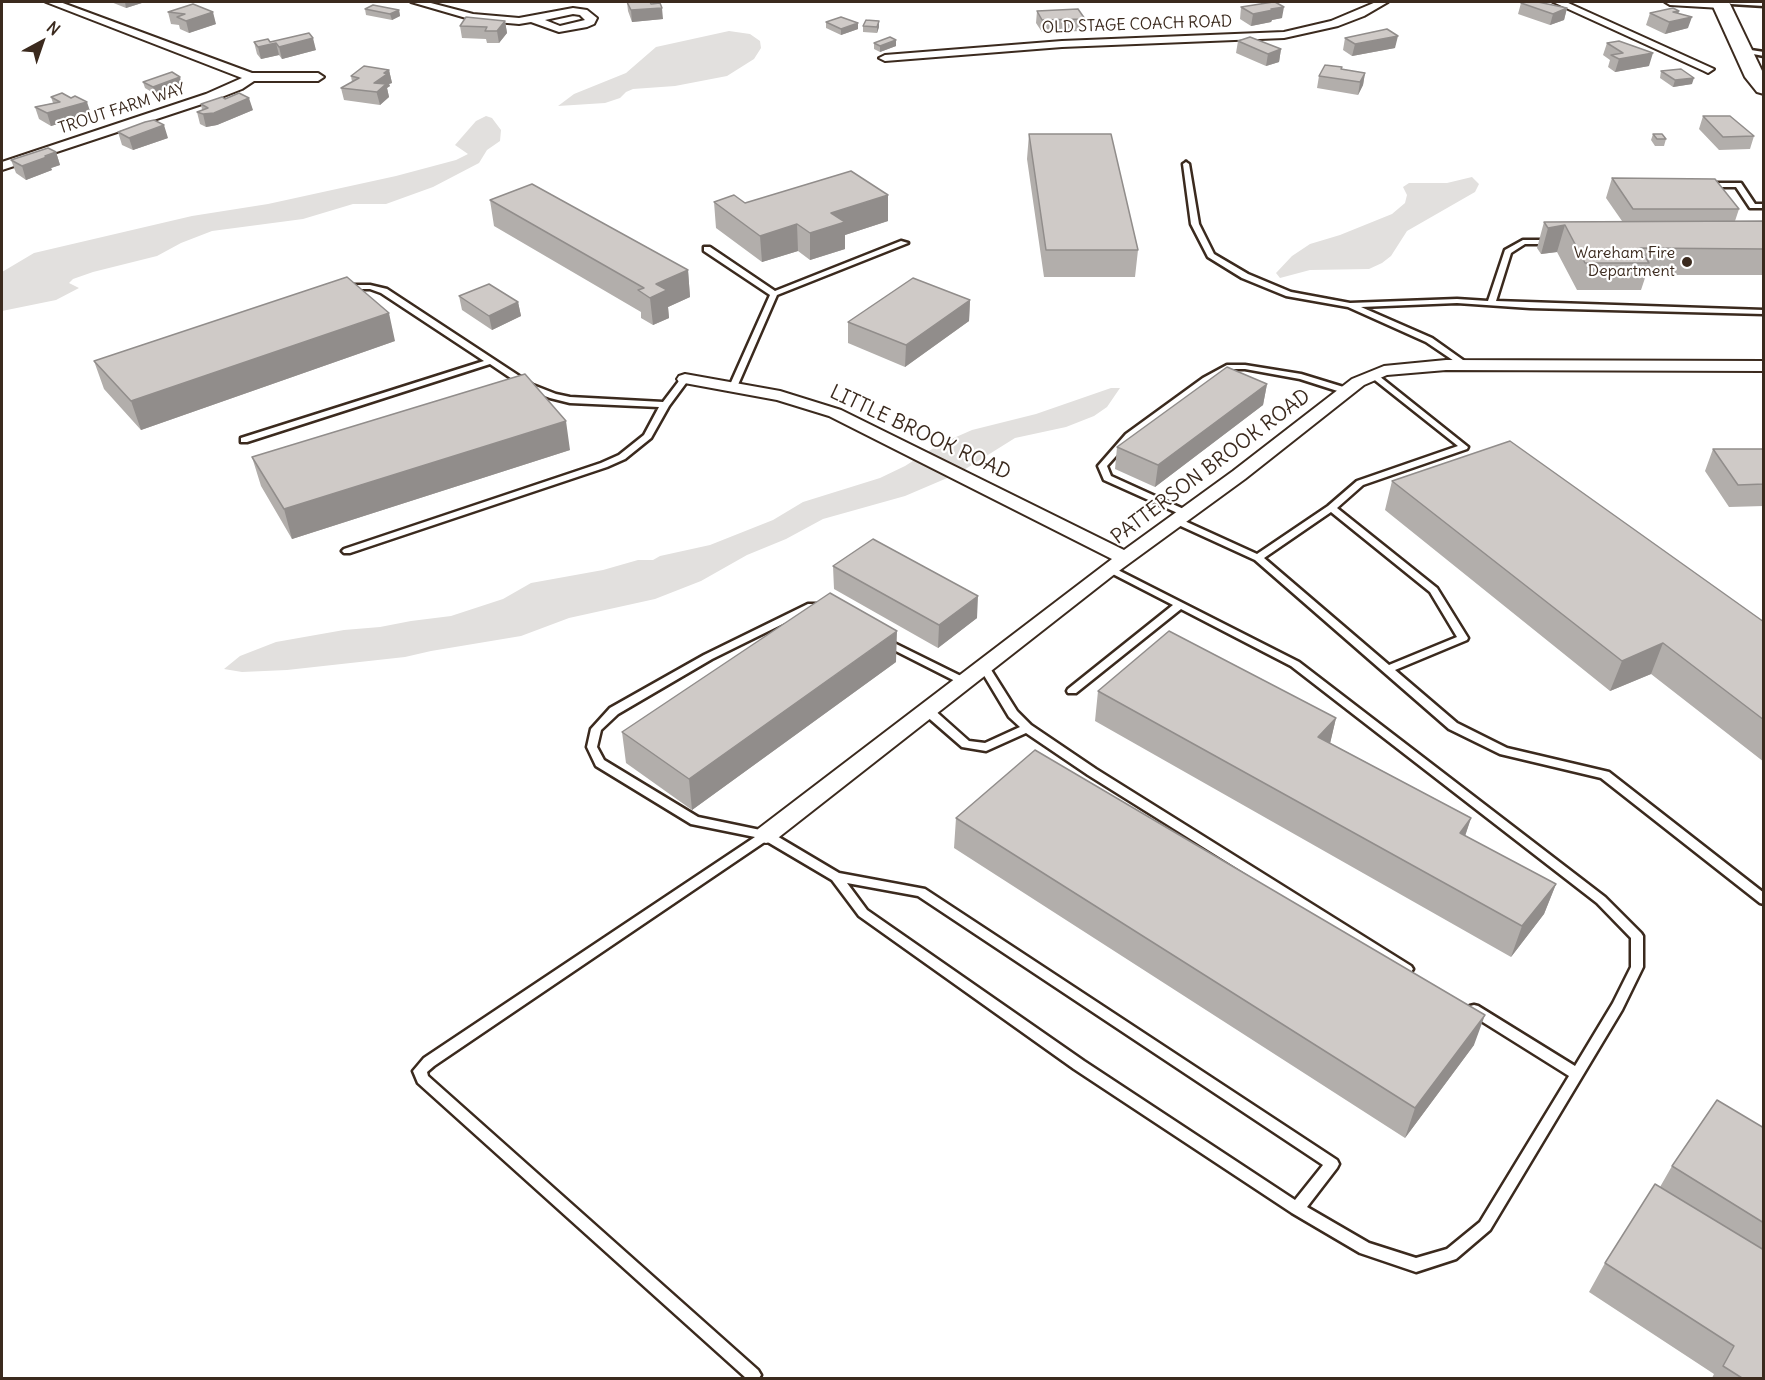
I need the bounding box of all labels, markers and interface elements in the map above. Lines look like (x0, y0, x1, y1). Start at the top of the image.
north arrow (12, 12, 72, 72)
street label: OLD STAGE COACH ROAD (1041, 12, 1233, 38)
text: N (43, 17, 64, 39)
street label: TROUT FARM WAY (56, 79, 188, 139)
place label: Wareham Fire Department (1574, 243, 1675, 281)
marker: Wareham Fire Department (1680, 255, 1694, 269)
street label: LITTLE BROOK ROAD (826, 381, 1014, 485)
street label: PATTERSON BROOK ROAD (1107, 384, 1315, 550)

